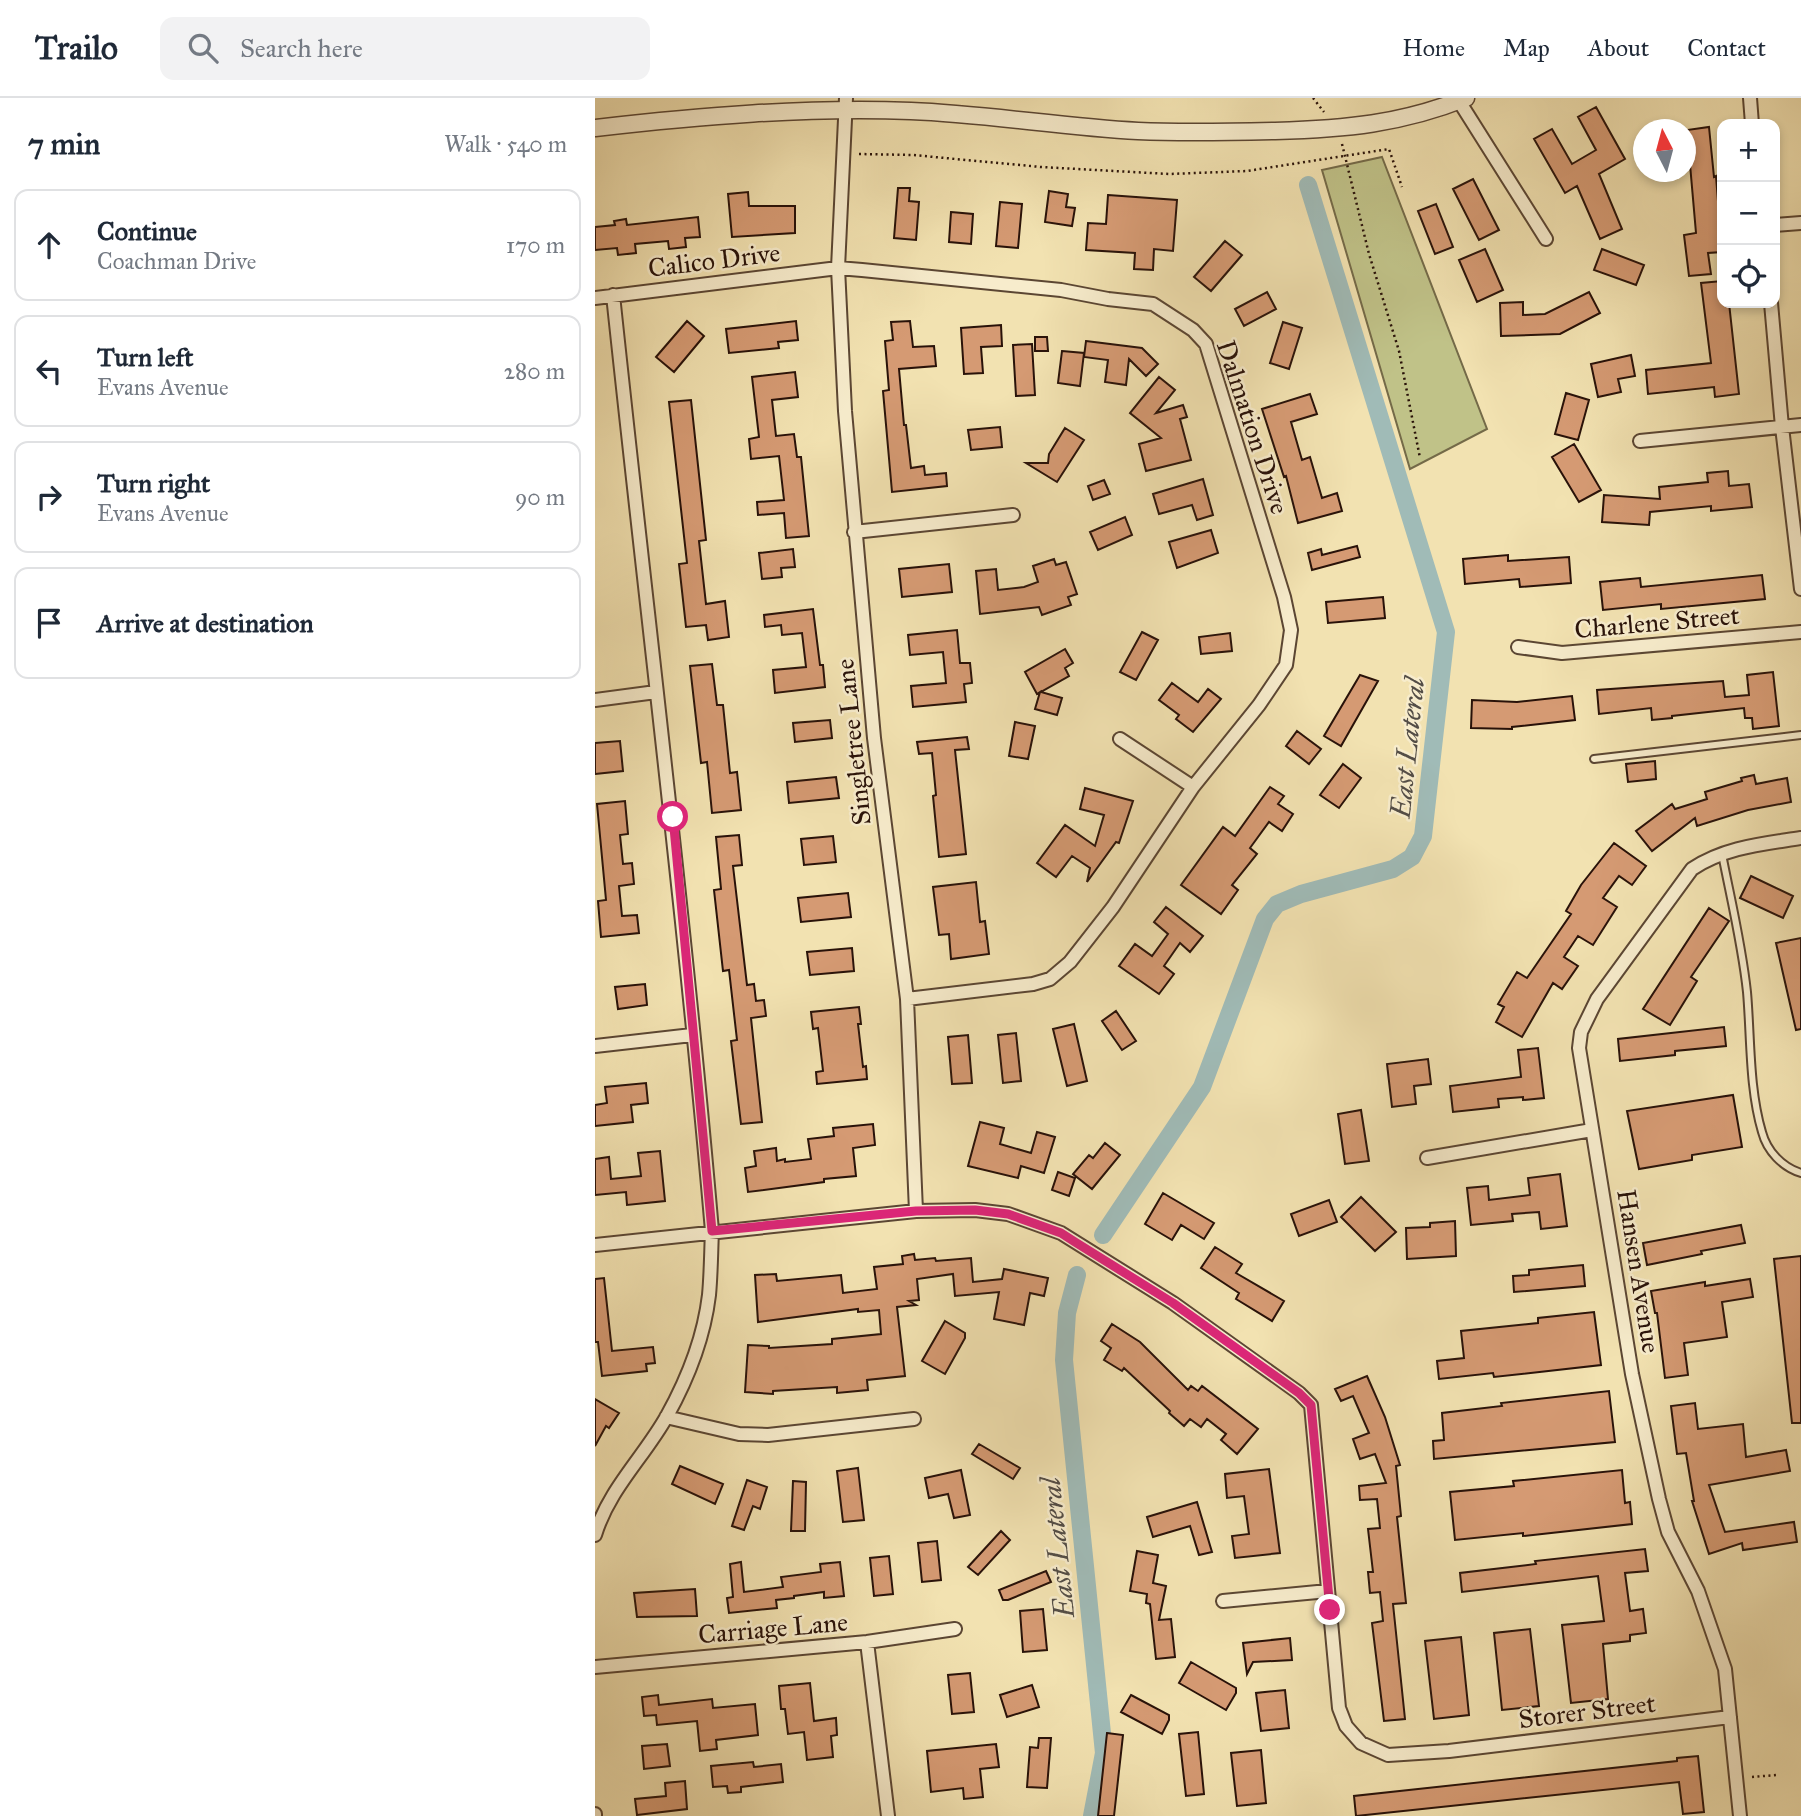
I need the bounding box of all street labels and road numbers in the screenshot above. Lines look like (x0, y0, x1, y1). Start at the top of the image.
street label: Calico Drive (646, 236, 782, 284)
street label: Dalmation Drive (1210, 336, 1296, 518)
street label: Charlene Street (1573, 599, 1741, 645)
street label: Singletree Lane (828, 657, 878, 827)
street label: Hansen Avenue (1610, 1187, 1668, 1355)
street label: Carriage Lane (697, 1606, 849, 1650)
street label: Storer Street (1517, 1687, 1657, 1735)

